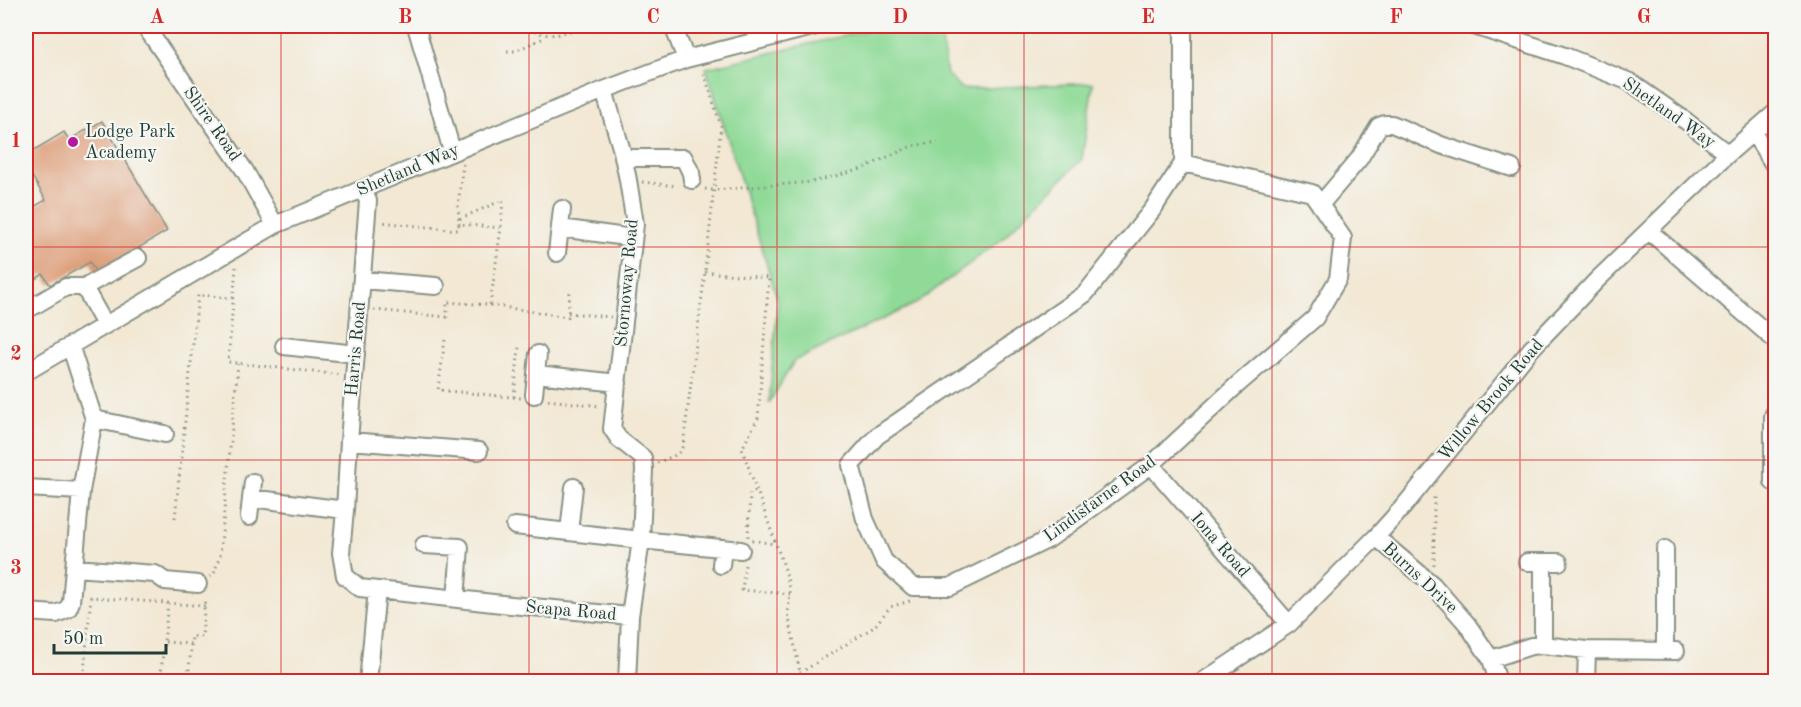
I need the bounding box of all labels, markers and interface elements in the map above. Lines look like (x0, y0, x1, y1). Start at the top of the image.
text: A (149, 8, 165, 28)
text: B (398, 8, 412, 28)
text: C (646, 8, 660, 28)
text: D (892, 8, 908, 28)
text: E (1141, 8, 1155, 28)
text: F (1389, 8, 1403, 28)
text: G (1637, 8, 1651, 28)
street label: Shetland Way (1619, 74, 1719, 152)
street label: Shire Road (180, 83, 244, 165)
place label: Lodge Park Academy (85, 123, 176, 162)
text: 1 (10, 132, 22, 152)
marker: Lodge Park Academy (66, 135, 80, 149)
street label: Shetland Way (354, 140, 462, 200)
street label: Stornoway Road (612, 218, 642, 348)
street label: Harris Road (343, 301, 369, 397)
street label: Willow Brook Road (1435, 336, 1547, 464)
text: 2 (10, 345, 22, 365)
street label: Lindisfarne Road (1040, 452, 1160, 546)
street label: Iona Road (1187, 509, 1253, 581)
street label: Burns Drive (1379, 539, 1461, 617)
text: 3 (10, 559, 22, 579)
street label: Scapa Road (525, 598, 617, 624)
scale bar (54, 617, 166, 655)
text: 50 m (63, 630, 103, 648)

